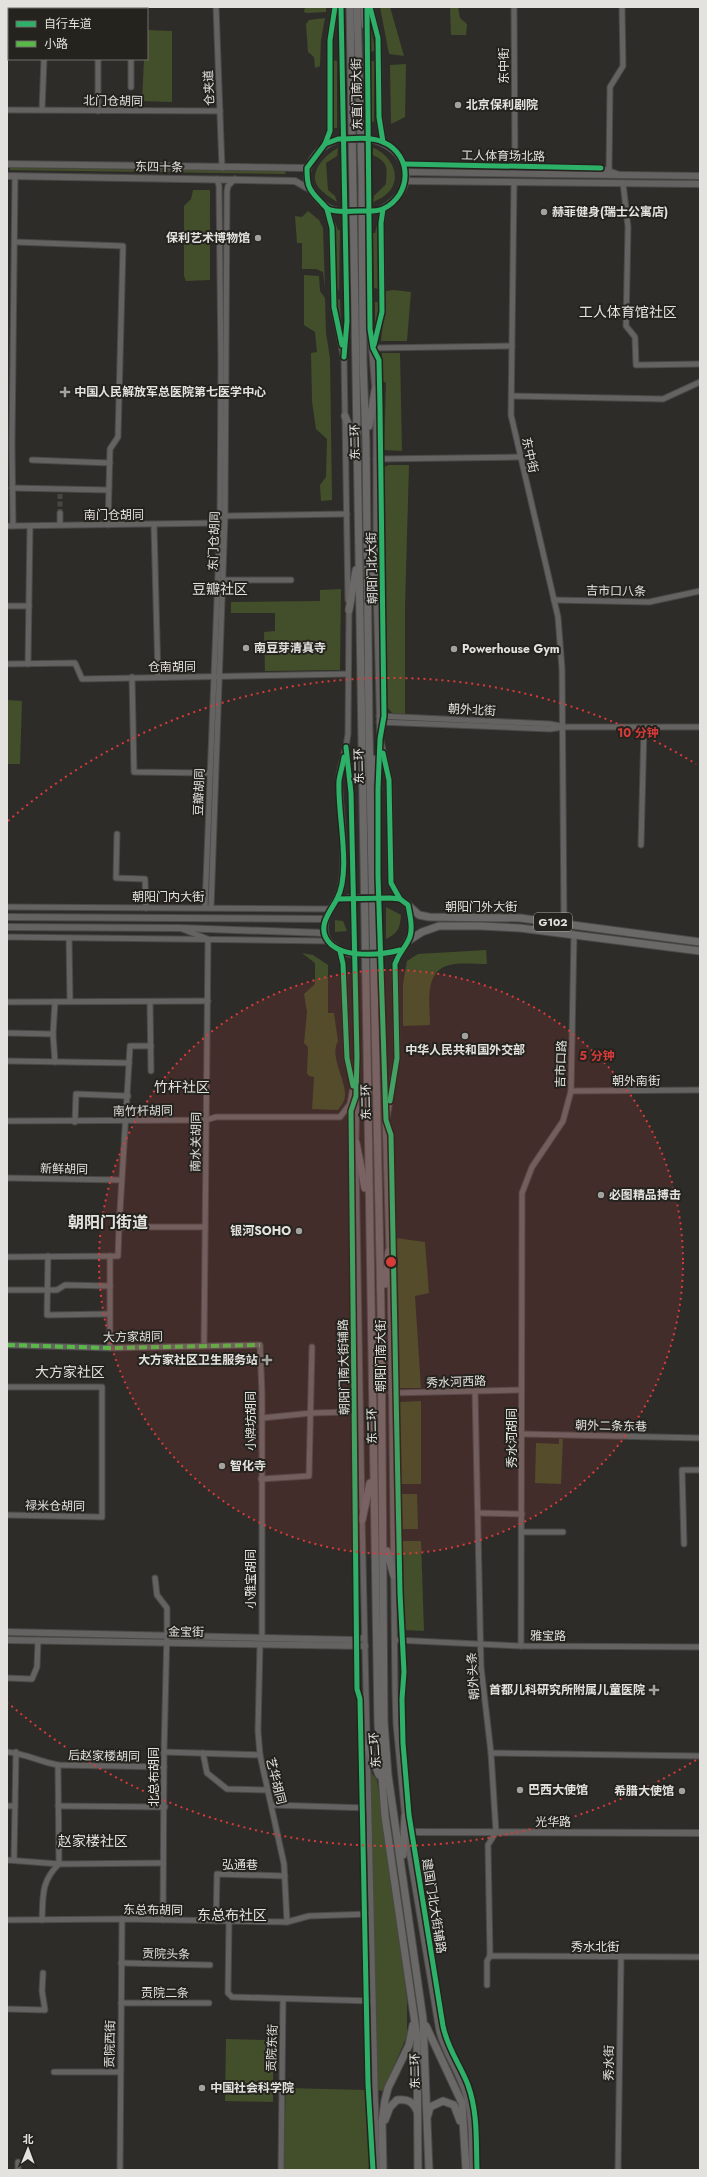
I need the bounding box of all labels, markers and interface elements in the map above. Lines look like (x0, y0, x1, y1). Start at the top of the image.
legend (8, 8, 148, 60)
text: 自行车道 (44, 15, 92, 33)
text: 小路 (44, 35, 68, 53)
street label: 东中街 (495, 48, 513, 84)
street label: 东直门南大街 (347, 58, 367, 130)
street label: 仓夹道 (199, 70, 219, 106)
street label: 北门仓胡同 (83, 91, 143, 111)
place label: 北京保利剧院 (466, 96, 538, 114)
marker: 北京保利剧院 (453, 100, 463, 110)
street label: 工人体育场北路 (461, 146, 545, 166)
street label: 东四十条 (135, 158, 183, 176)
place label: 赫菲健身(瑞士公寓店) (552, 203, 668, 221)
marker: 赫菲健身(瑞士公寓店) (539, 207, 549, 217)
place label: 保利艺术博物馆 (166, 229, 250, 247)
marker: 保利艺术博物馆 (253, 233, 263, 243)
district label: 工人体育馆社区 (579, 302, 677, 322)
place label: 中国人民解放军总医院第七医学中心 (74, 383, 266, 401)
marker: 中国人民解放军总医院第七医学中心 (59, 386, 71, 398)
street label: 东二环 (346, 424, 364, 460)
street label: 东中街 (517, 436, 543, 474)
street label: 南门仓胡同 (84, 506, 144, 524)
street label: 东门仓胡同 (204, 511, 224, 571)
street label: 朝阳门北大街 (362, 532, 382, 604)
district label: 豆瓣社区 (192, 579, 248, 599)
street label: 吉市口八条 (586, 581, 646, 601)
place label: 南豆芽清真寺 (254, 639, 326, 657)
place label: Powerhouse Gym (462, 640, 560, 658)
marker: 南豆芽清真寺 (241, 643, 251, 653)
marker: Powerhouse Gym (449, 644, 459, 654)
street label: 仓南胡同 (148, 658, 196, 676)
street label: 朝外北街 (448, 700, 496, 720)
text: 10 分钟 (617, 724, 659, 742)
street label: 东二环 (350, 748, 368, 784)
street label: 豆瓣胡同 (189, 768, 209, 816)
street label: 朝阳门内大街 (132, 888, 204, 906)
street label: 朝阳门外大街 (445, 898, 517, 916)
road number: G102 (534, 913, 572, 931)
marker: 中华人民共和国外交部 (460, 1031, 470, 1041)
street label: 吉市口路 (551, 1040, 571, 1088)
place label: 中华人民共和国外交部 (405, 1041, 525, 1059)
text: 5 分钟 (579, 1047, 615, 1065)
street label: 朝外南街 (612, 1072, 660, 1090)
district label: 竹杆社区 (154, 1077, 210, 1097)
street label: 东二环 (357, 1084, 375, 1120)
street label: 南竹杆胡同 (113, 1101, 173, 1121)
street label: 南水关胡同 (186, 1112, 206, 1172)
street label: 新鲜胡同 (40, 1160, 88, 1178)
place label: 必图精品搏击 (609, 1186, 681, 1204)
marker: 必图精品搏击 (596, 1190, 606, 1200)
district label: 朝阳门街道 (68, 1211, 148, 1234)
place label: 银河SOHO (230, 1222, 291, 1240)
marker: 银河SOHO (294, 1226, 304, 1236)
centre of rings (384, 1255, 398, 1269)
street label: 朝阳门南大街辅路 (334, 1319, 354, 1415)
street label: 朝阳门南大街 (372, 1320, 390, 1392)
street label: 大方家胡同 (103, 1327, 163, 1347)
place label: 大方家社区卫生服务站 (138, 1351, 258, 1369)
marker: 大方家社区卫生服务站 (261, 1354, 273, 1366)
district label: 大方家社区 (35, 1362, 105, 1382)
street label: 秀水河西路 (426, 1372, 486, 1392)
street label: 小牌坊胡同 (242, 1391, 260, 1451)
street label: 东二环 (363, 1408, 381, 1444)
street label: 秀水河胡同 (503, 1408, 521, 1468)
street label: 朝外二条东巷 (575, 1416, 647, 1436)
place label: 智化寺 (230, 1457, 266, 1475)
marker: 智化寺 (217, 1461, 227, 1471)
street label: 禄米仓胡同 (25, 1496, 85, 1516)
street label: 小雅宝胡同 (242, 1549, 260, 1609)
street label: 金宝街 (168, 1623, 204, 1641)
street label: 雅宝路 (530, 1627, 566, 1645)
street label: 朝外头条 (462, 1651, 484, 1701)
place label: 首都儿科研究所附属儿童医院 (489, 1681, 645, 1699)
marker: 首都儿科研究所附属儿童医院 (648, 1684, 660, 1696)
street label: 东二环 (365, 1731, 385, 1769)
street label: 后赵家楼胡同 (68, 1746, 140, 1766)
street label: 北总布胡同 (145, 1747, 163, 1807)
street label: 艺华胡同 (261, 1756, 291, 1806)
place label: 巴西大使馆 (528, 1781, 588, 1799)
place label: 希腊大使馆 (614, 1782, 674, 1800)
marker: 巴西大使馆 (515, 1785, 525, 1795)
marker: 希腊大使馆 (677, 1786, 687, 1796)
street label: 光华路 (535, 1813, 571, 1831)
district label: 赵家楼社区 (57, 1831, 128, 1851)
street label: 弘通巷 (222, 1856, 258, 1874)
street label: 建国门北大街辅路 (418, 1857, 450, 1955)
street label: 东总布胡同 (123, 1900, 183, 1920)
district label: 东总布社区 (197, 1905, 267, 1925)
street label: 秀水北街 (571, 1938, 619, 1956)
street label: 贡院头条 (142, 1945, 190, 1963)
street label: 贡院二条 (141, 1984, 189, 2002)
street label: 贡院西街 (101, 2020, 119, 2068)
street label: 贡院东街 (262, 2024, 282, 2072)
street label: 秀水街 (600, 2045, 618, 2081)
street label: 东二环 (406, 2053, 424, 2089)
place label: 中国社会科学院 (210, 2079, 294, 2097)
marker: 中国社会科学院 (197, 2083, 207, 2093)
north arrow (8, 2129, 48, 2169)
text: 北 (23, 2131, 34, 2147)

